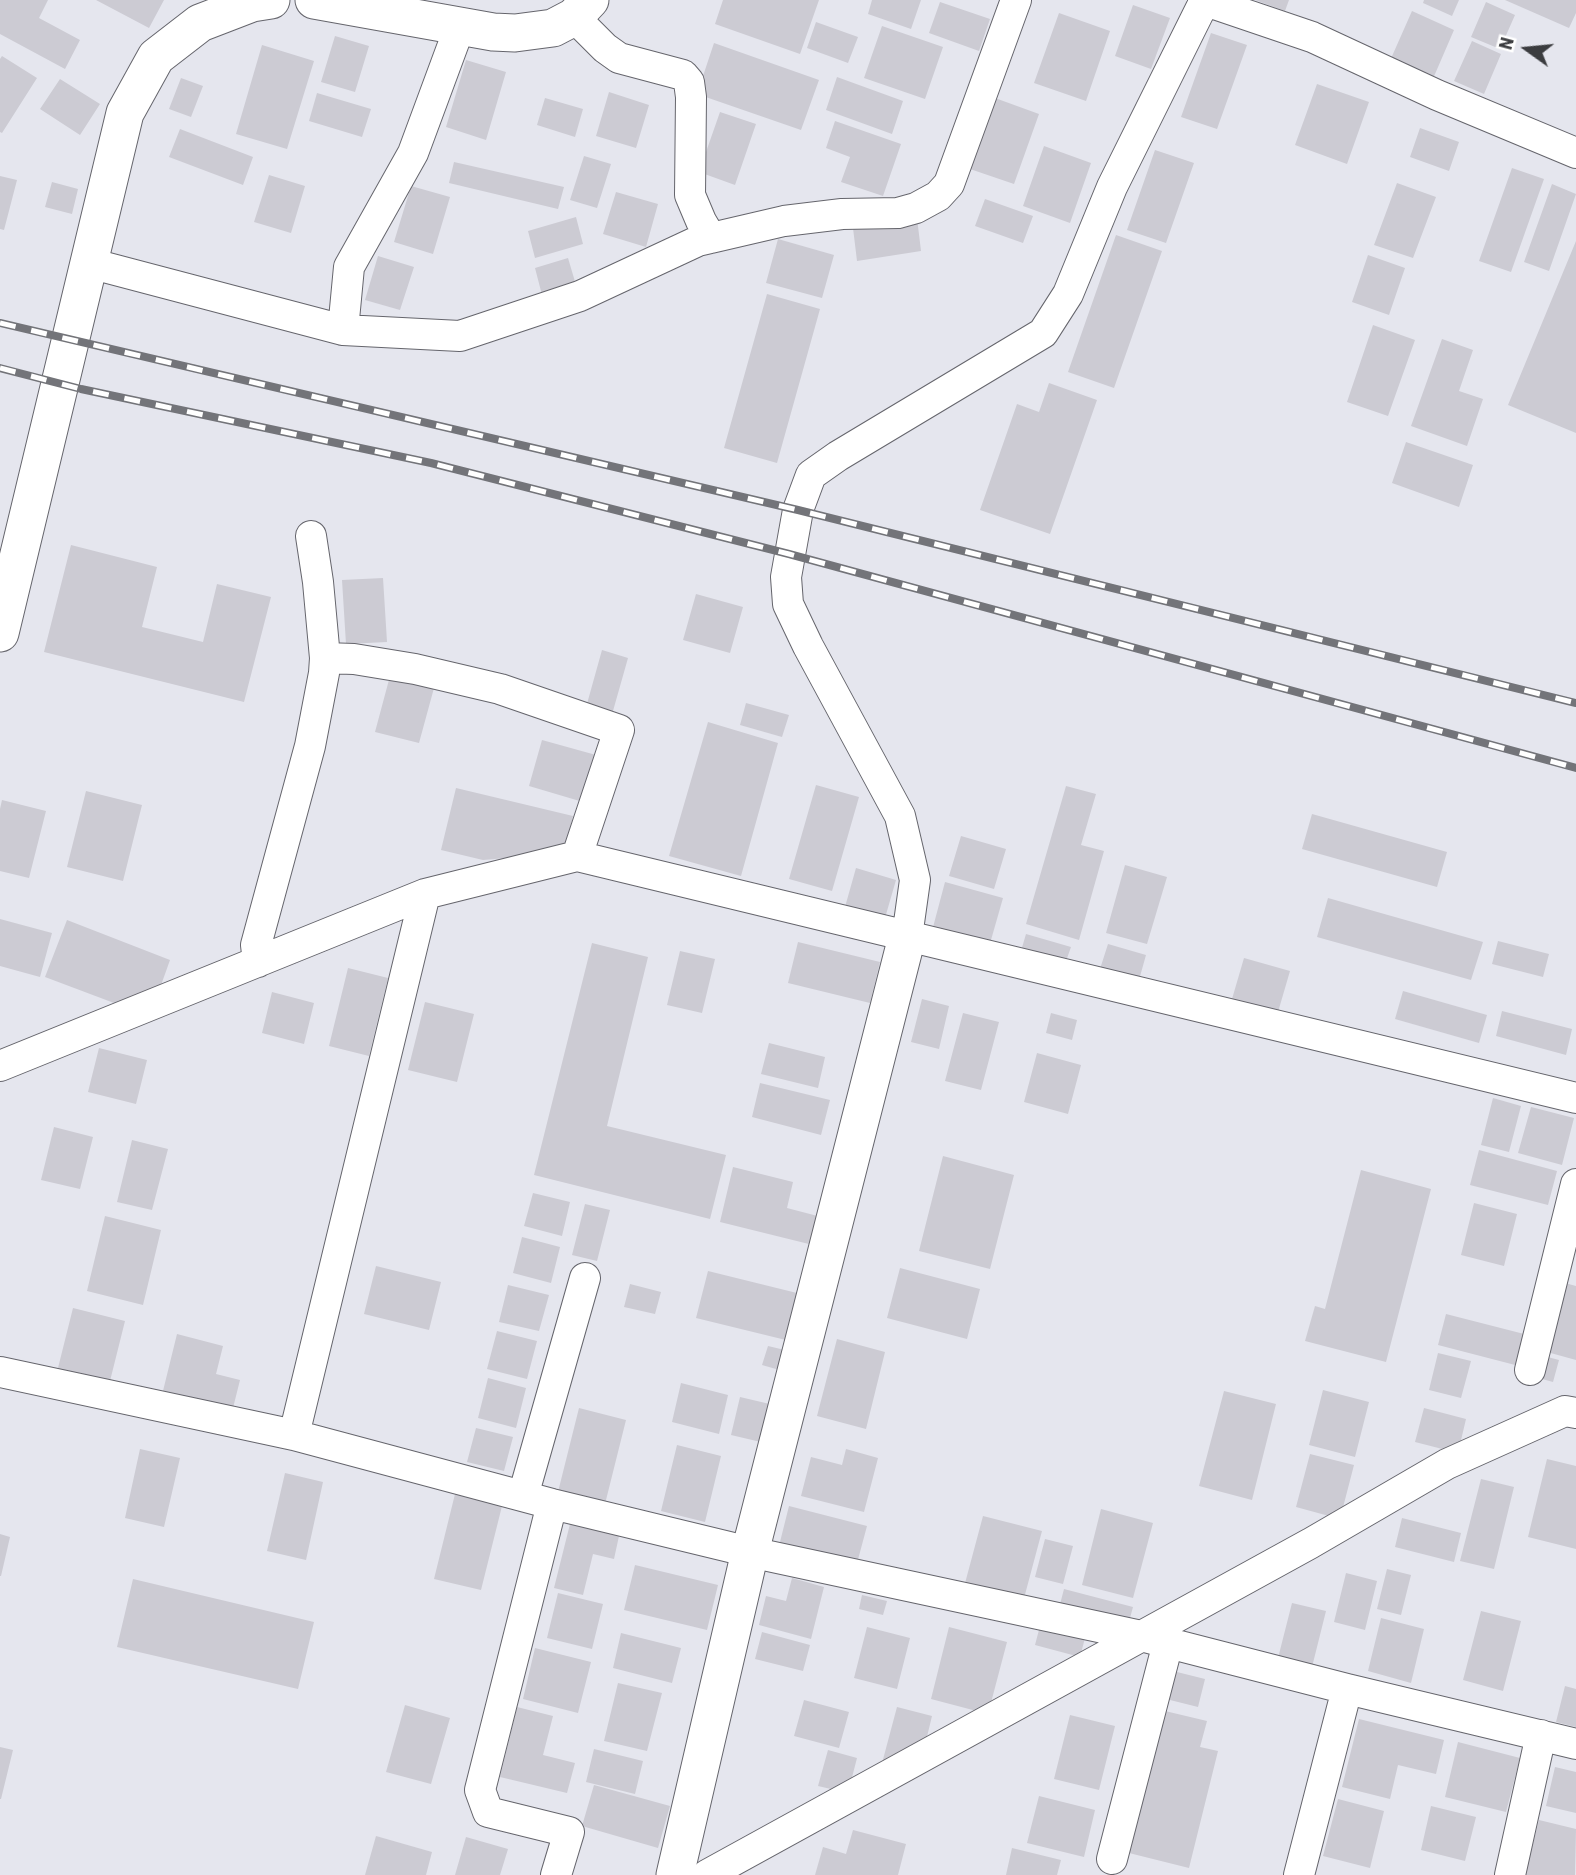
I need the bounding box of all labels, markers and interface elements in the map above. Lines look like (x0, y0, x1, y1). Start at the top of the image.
north arrow (1492, 14, 1562, 84)
text: N (1494, 35, 1519, 52)

